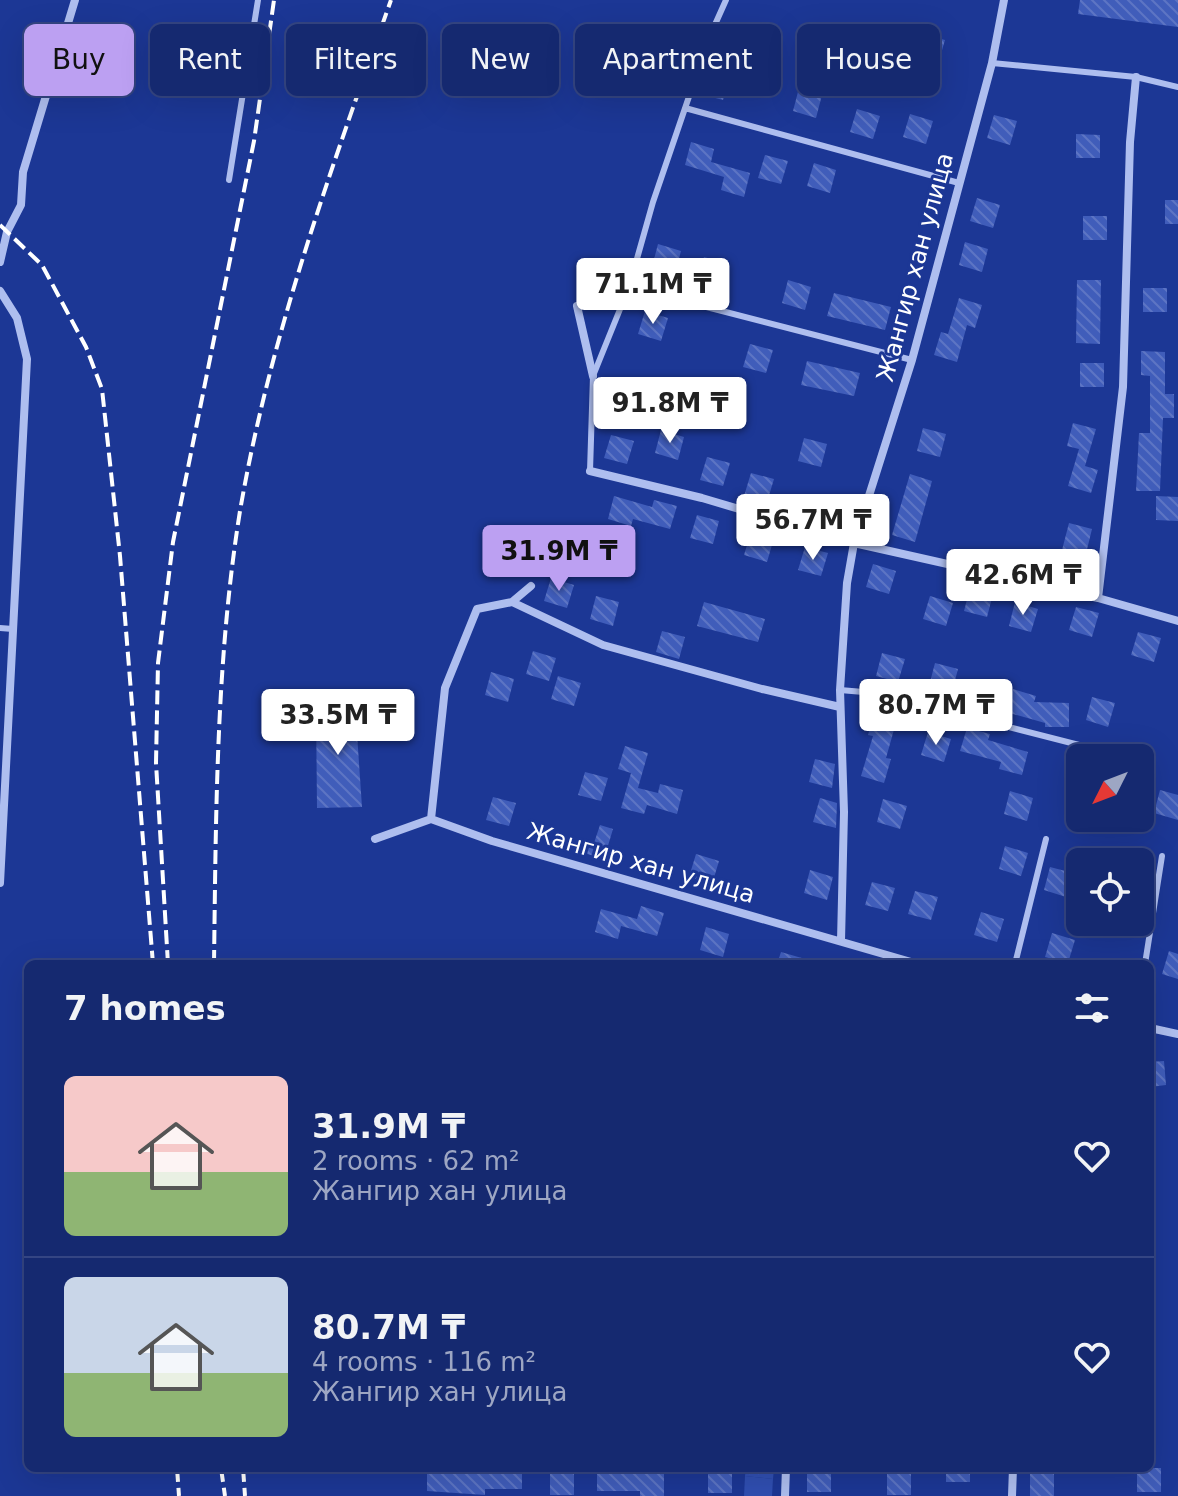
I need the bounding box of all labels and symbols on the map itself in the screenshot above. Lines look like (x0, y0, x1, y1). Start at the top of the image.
street label: Жангир хан улица (871, 150, 959, 384)
pin: 71.1M ₸ (579, 258, 727, 326)
pin: 91.8M ₸ (596, 377, 744, 445)
pin: 56.7M ₸ (739, 494, 887, 562)
pin: 31.9M ₸ (485, 525, 633, 593)
pin: 42.6M ₸ (949, 549, 1097, 617)
pin: 80.7M ₸ (862, 679, 1010, 747)
pin: 33.5M ₸ (264, 689, 412, 757)
north arrow (1066, 744, 1154, 832)
street label: Жангир хан улица (524, 817, 758, 909)

